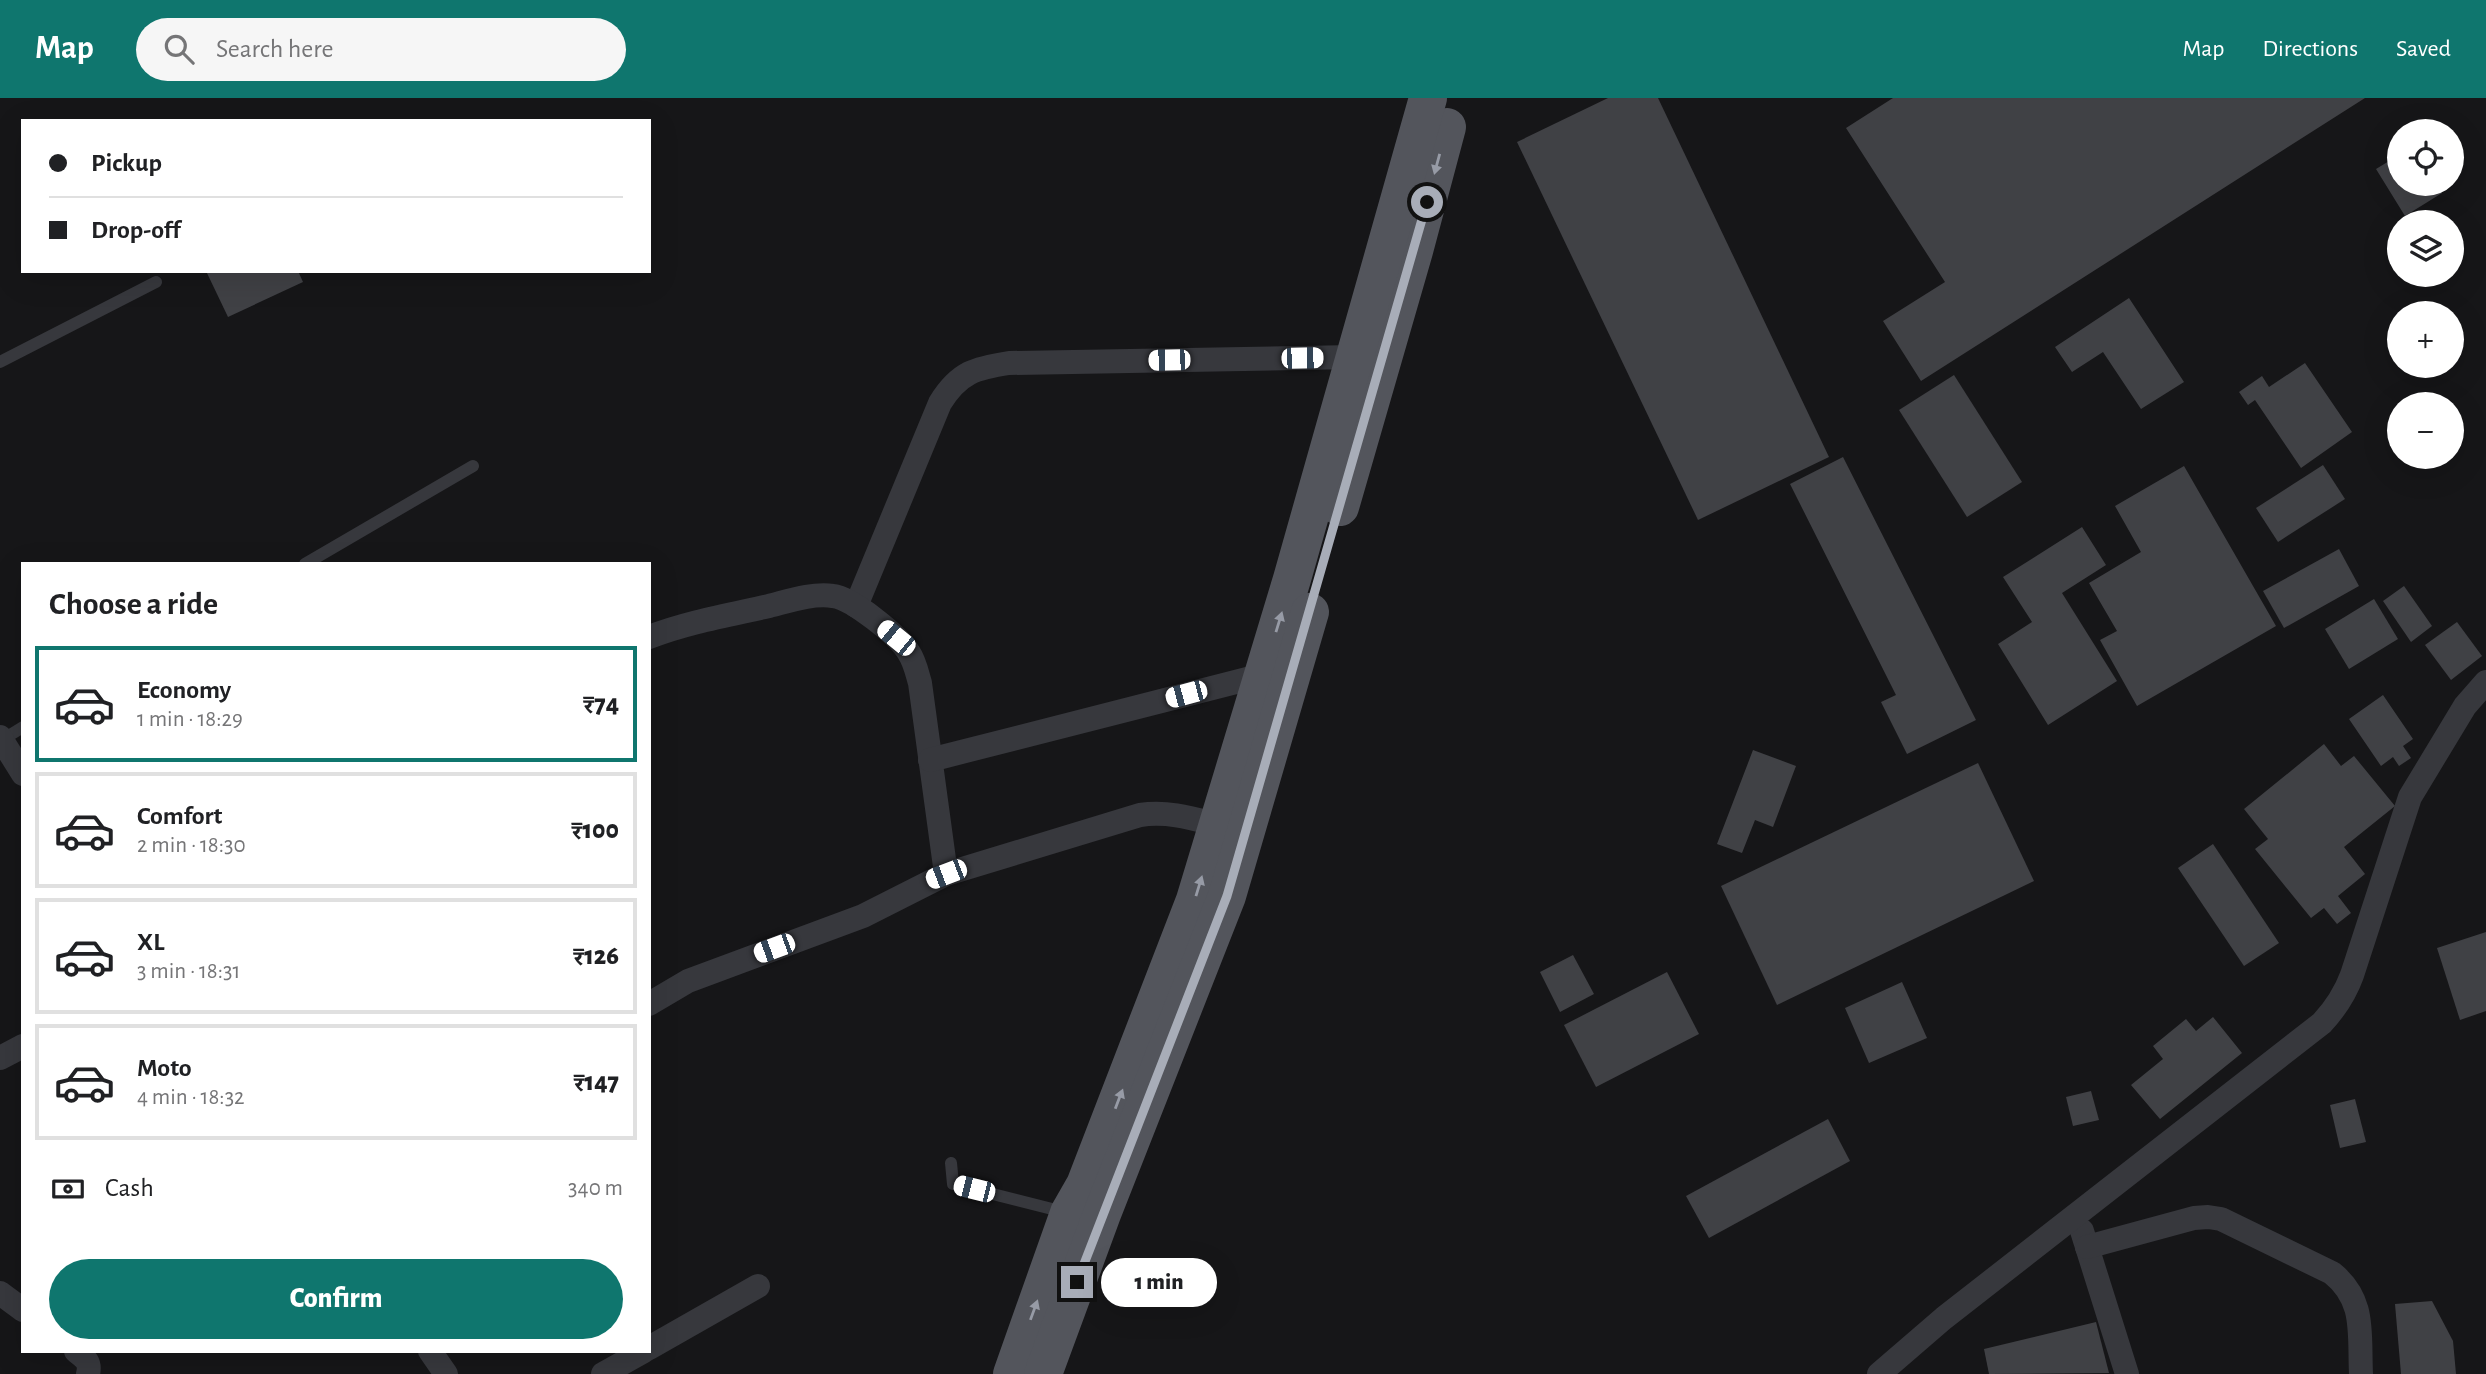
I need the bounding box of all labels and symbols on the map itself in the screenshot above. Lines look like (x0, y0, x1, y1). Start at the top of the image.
one-way arrow (1431, 153, 1442, 175)
route start (1411, 186, 1443, 218)
car (1281, 347, 1324, 369)
car (1148, 349, 1191, 371)
one-way arrow (1275, 611, 1285, 632)
car (874, 617, 919, 659)
car (1163, 678, 1210, 710)
car (923, 857, 970, 891)
one-way arrow (1195, 876, 1205, 897)
car (751, 931, 798, 965)
one-way arrow (1113, 1088, 1124, 1109)
car (952, 1174, 997, 1204)
callout: 1 min (1102, 1258, 1217, 1306)
route end (1061, 1266, 1093, 1298)
one-way arrow (1029, 1299, 1040, 1320)

